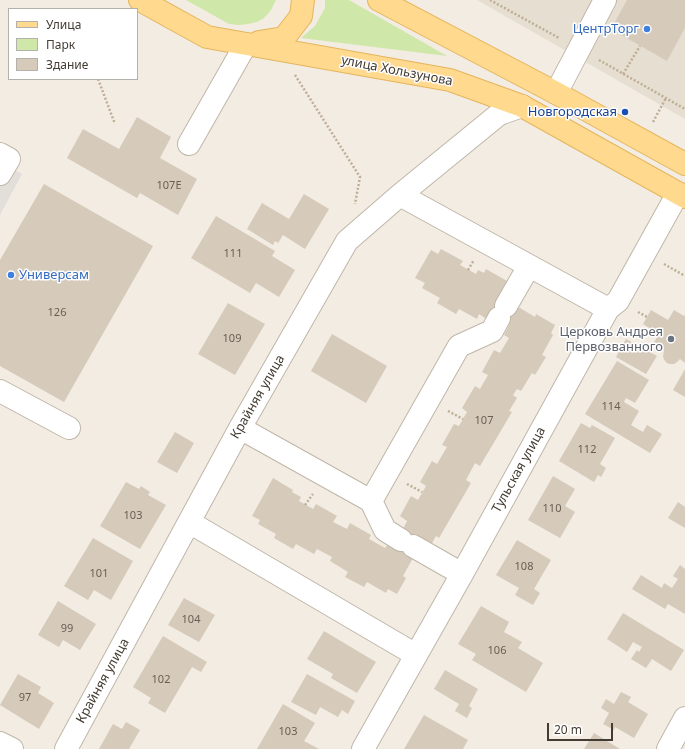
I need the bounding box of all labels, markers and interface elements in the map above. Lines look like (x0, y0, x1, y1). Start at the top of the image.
legend (8, 8, 138, 80)
text: Улица (46, 16, 81, 33)
place label: ЦентрТорг (573, 21, 639, 37)
marker: ЦентрТорг (642, 24, 652, 34)
text: Парк (46, 36, 75, 53)
street label: улица Хользунова (340, 53, 454, 89)
text: Здание (46, 56, 88, 73)
place label: Новгородская (528, 104, 617, 120)
marker: Новгородская (620, 107, 630, 117)
house number: 107Е (157, 179, 181, 193)
house number: 111 (224, 247, 242, 261)
place label: Универсам (19, 267, 89, 283)
marker: Универсам (6, 270, 16, 280)
house number: 126 (48, 306, 66, 320)
place label: Церковь Андрея Первозванного (560, 324, 663, 355)
house number: 109 (223, 332, 241, 346)
marker: Церковь Андрея Первозванного (666, 334, 676, 344)
street label: Крайняя улица (228, 352, 288, 442)
house number: 114 (602, 400, 620, 414)
house number: 107 (475, 414, 493, 428)
street label: Тульская улица (489, 424, 549, 516)
house number: 112 (578, 443, 596, 457)
house number: 110 (543, 502, 561, 516)
house number: 103 (124, 509, 142, 523)
house number: 108 (515, 560, 533, 574)
house number: 101 (90, 567, 108, 581)
house number: 104 (182, 613, 200, 627)
house number: 99 (61, 622, 73, 636)
street label: Крайняя улица (73, 636, 133, 726)
house number: 106 (488, 644, 506, 658)
house number: 102 (152, 673, 170, 687)
house number: 97 (19, 691, 31, 705)
scale bar (549, 715, 615, 741)
text: 20 m (554, 721, 582, 738)
house number: 103 (279, 725, 297, 739)

